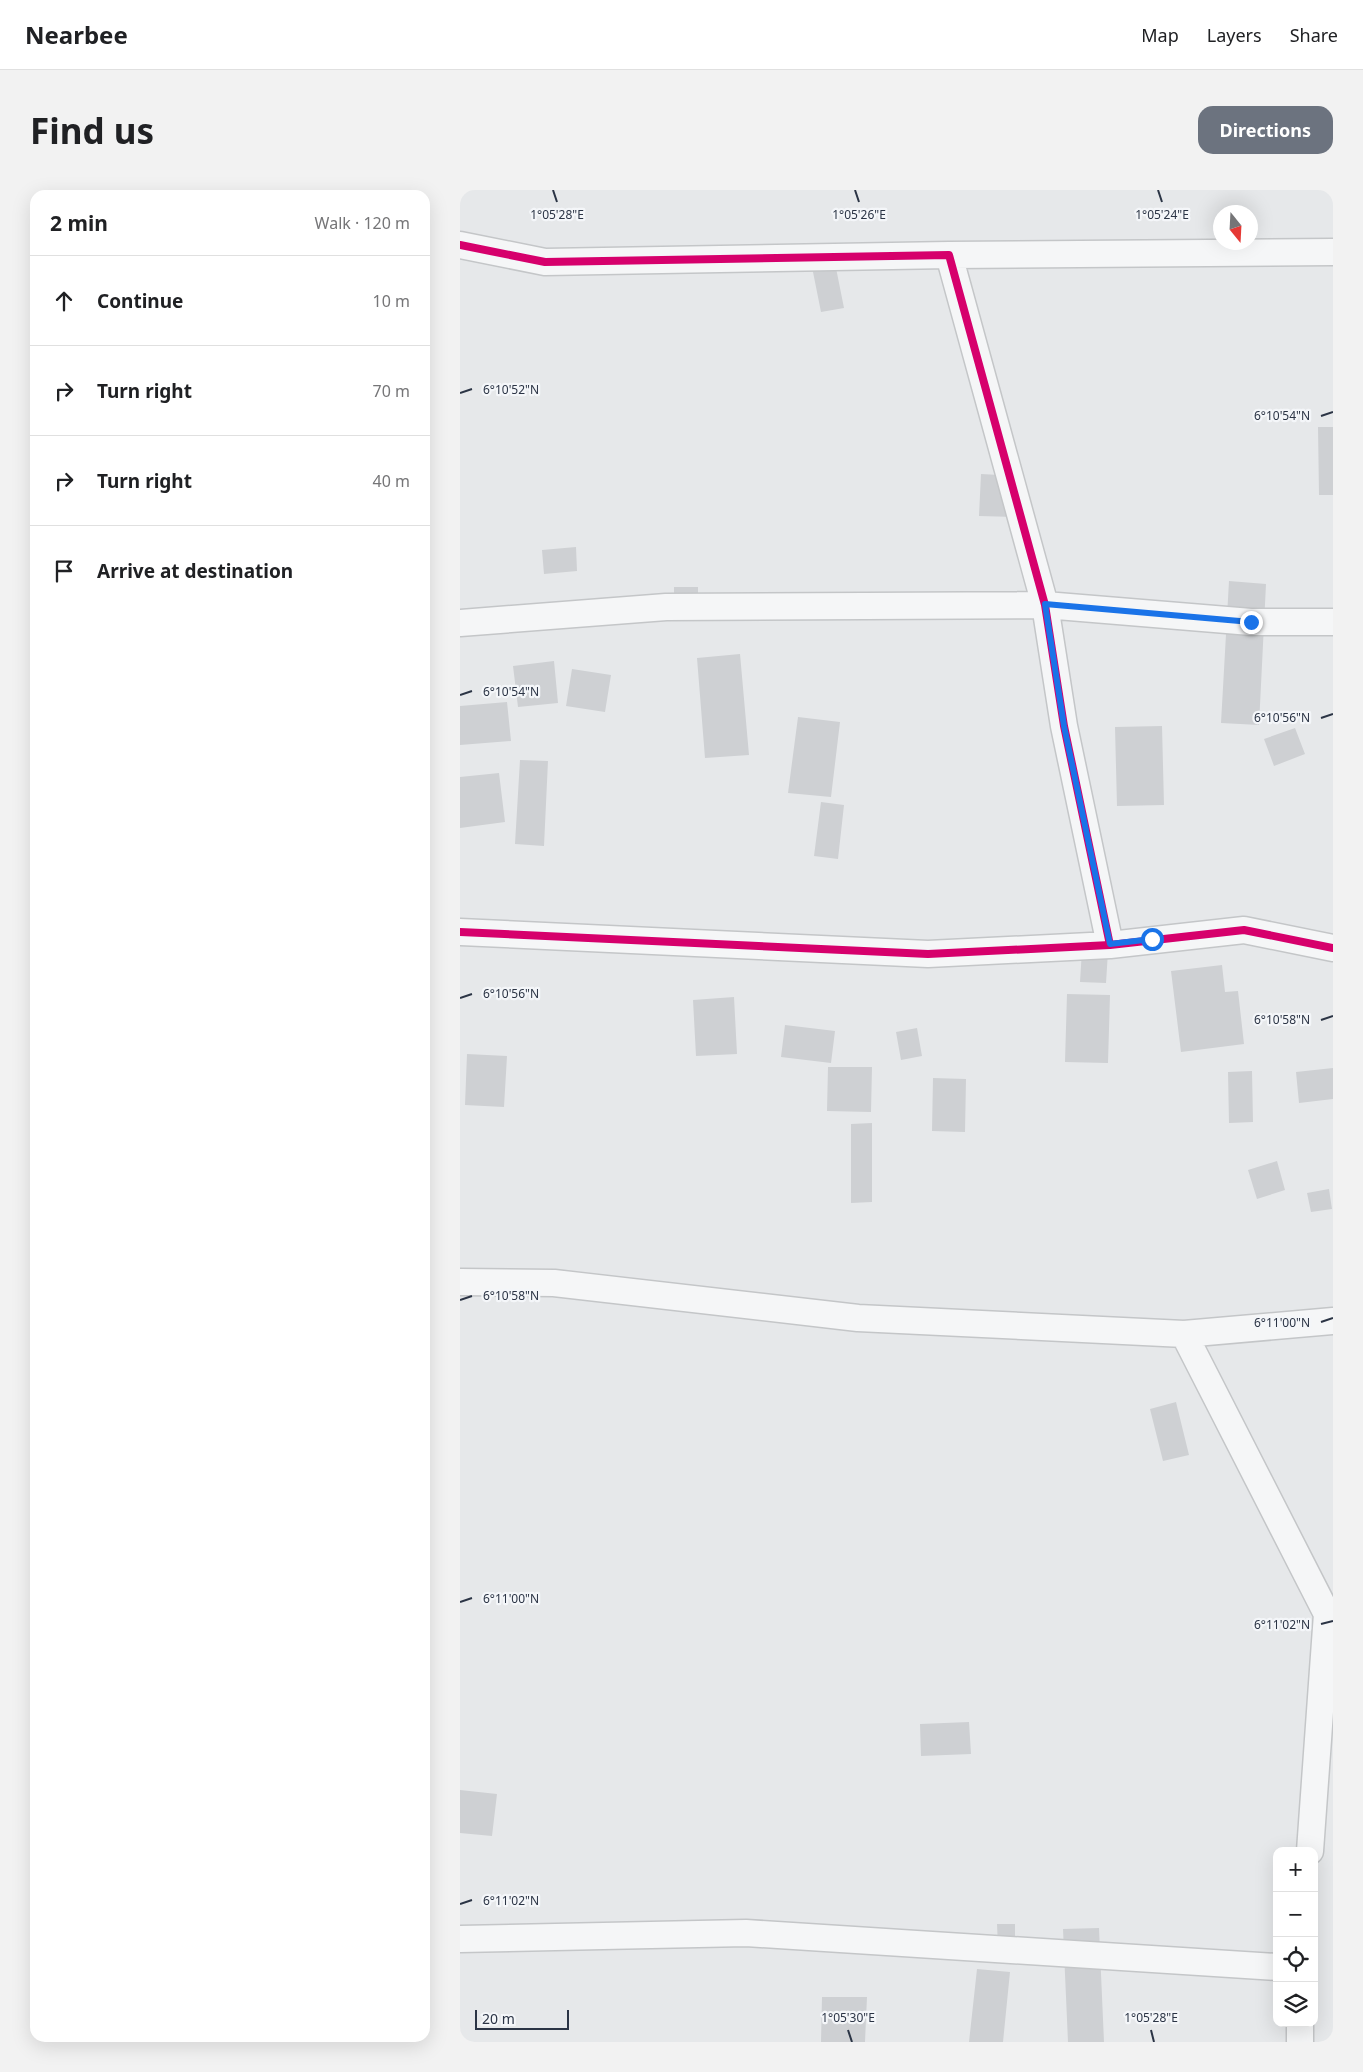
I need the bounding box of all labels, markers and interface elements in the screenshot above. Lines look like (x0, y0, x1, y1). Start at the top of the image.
text: Nearbee (25, 18, 128, 51)
text: Map (1141, 23, 1179, 47)
text: Layers (1207, 23, 1262, 47)
text: Share (1290, 23, 1338, 47)
button: Directions (1198, 106, 1333, 154)
text: Find us (30, 107, 154, 154)
north arrow (1213, 205, 1258, 250)
text: 1°05'28"E (530, 206, 584, 223)
text: 1°05'26"E (832, 206, 886, 223)
text: 1°05'24"E (1135, 206, 1189, 223)
text: 2 min (50, 209, 108, 237)
text: Walk · 120 m (315, 212, 410, 234)
icon: ahead (50, 287, 78, 315)
text: Continue (97, 288, 183, 314)
text: 10 m (373, 290, 410, 312)
icon: right (50, 377, 78, 405)
text: Turn right (97, 378, 192, 404)
text: 70 m (373, 380, 410, 402)
text: 6°10'52"N (483, 381, 539, 398)
text: 6°10'54"N (1254, 407, 1310, 424)
icon: right (50, 467, 78, 495)
text: Turn right (97, 468, 192, 494)
text: 40 m (373, 470, 410, 492)
icon: arrive (50, 557, 78, 585)
text: Arrive at destination (97, 558, 293, 584)
route end (1240, 611, 1263, 634)
text: 6°10'54"N (483, 683, 539, 700)
text: 6°10'56"N (1254, 709, 1310, 726)
route start (1141, 928, 1164, 951)
text: 6°10'56"N (483, 985, 539, 1002)
text: 6°10'58"N (1254, 1011, 1310, 1028)
text: 6°10'58"N (483, 1287, 539, 1304)
text: 6°11'00"N (1254, 1314, 1310, 1331)
text: 6°11'00"N (483, 1590, 539, 1607)
text: 6°11'02"N (1254, 1616, 1310, 1633)
map controls (1273, 1847, 1318, 2027)
button: + (1273, 1847, 1318, 1892)
text: 6°11'02"N (483, 1892, 539, 1909)
button: − (1273, 1892, 1318, 1937)
button: locate (1273, 1937, 1318, 1982)
button: layers (1273, 1982, 1318, 2027)
scale bar (475, 2007, 569, 2030)
text: 20 m (482, 2009, 515, 2028)
text: 1°05'30"E (821, 2009, 875, 2026)
text: 1°05'28"E (1124, 2009, 1178, 2026)

